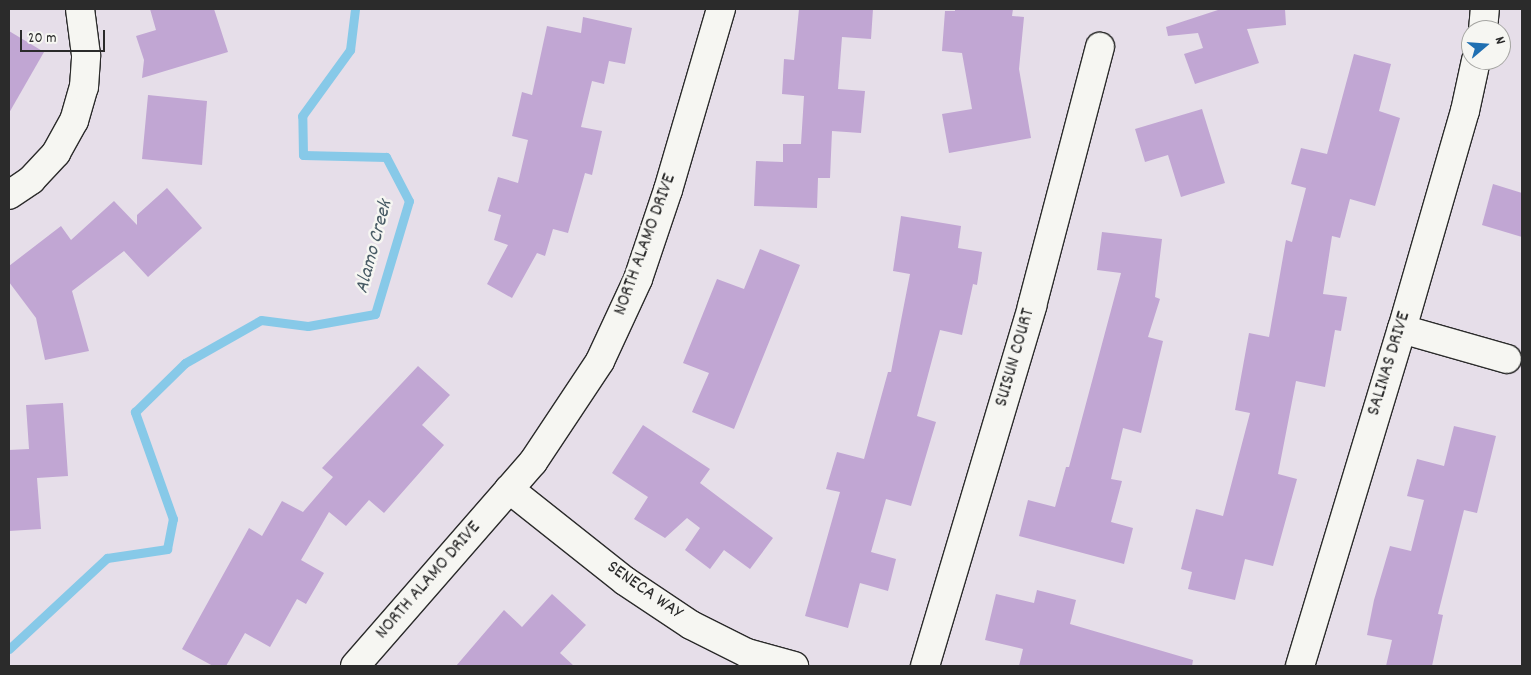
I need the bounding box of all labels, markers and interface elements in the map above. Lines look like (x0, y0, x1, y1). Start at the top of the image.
scale bar (22, 20, 108, 52)
north arrow (1461, 20, 1511, 70)
text: 20 m (28, 28, 56, 50)
text: N (1489, 34, 1510, 47)
street label: NORTH ALAMO DRIVE (610, 171, 682, 319)
water label: Alamo Creek (351, 198, 399, 296)
street label: SUISUN COURT (991, 306, 1041, 410)
street label: SALINAS DRIVE (1363, 309, 1417, 419)
street label: NORTH ALAMO DRIVE (372, 517, 486, 645)
street label: SENECA WAY (602, 557, 686, 625)

